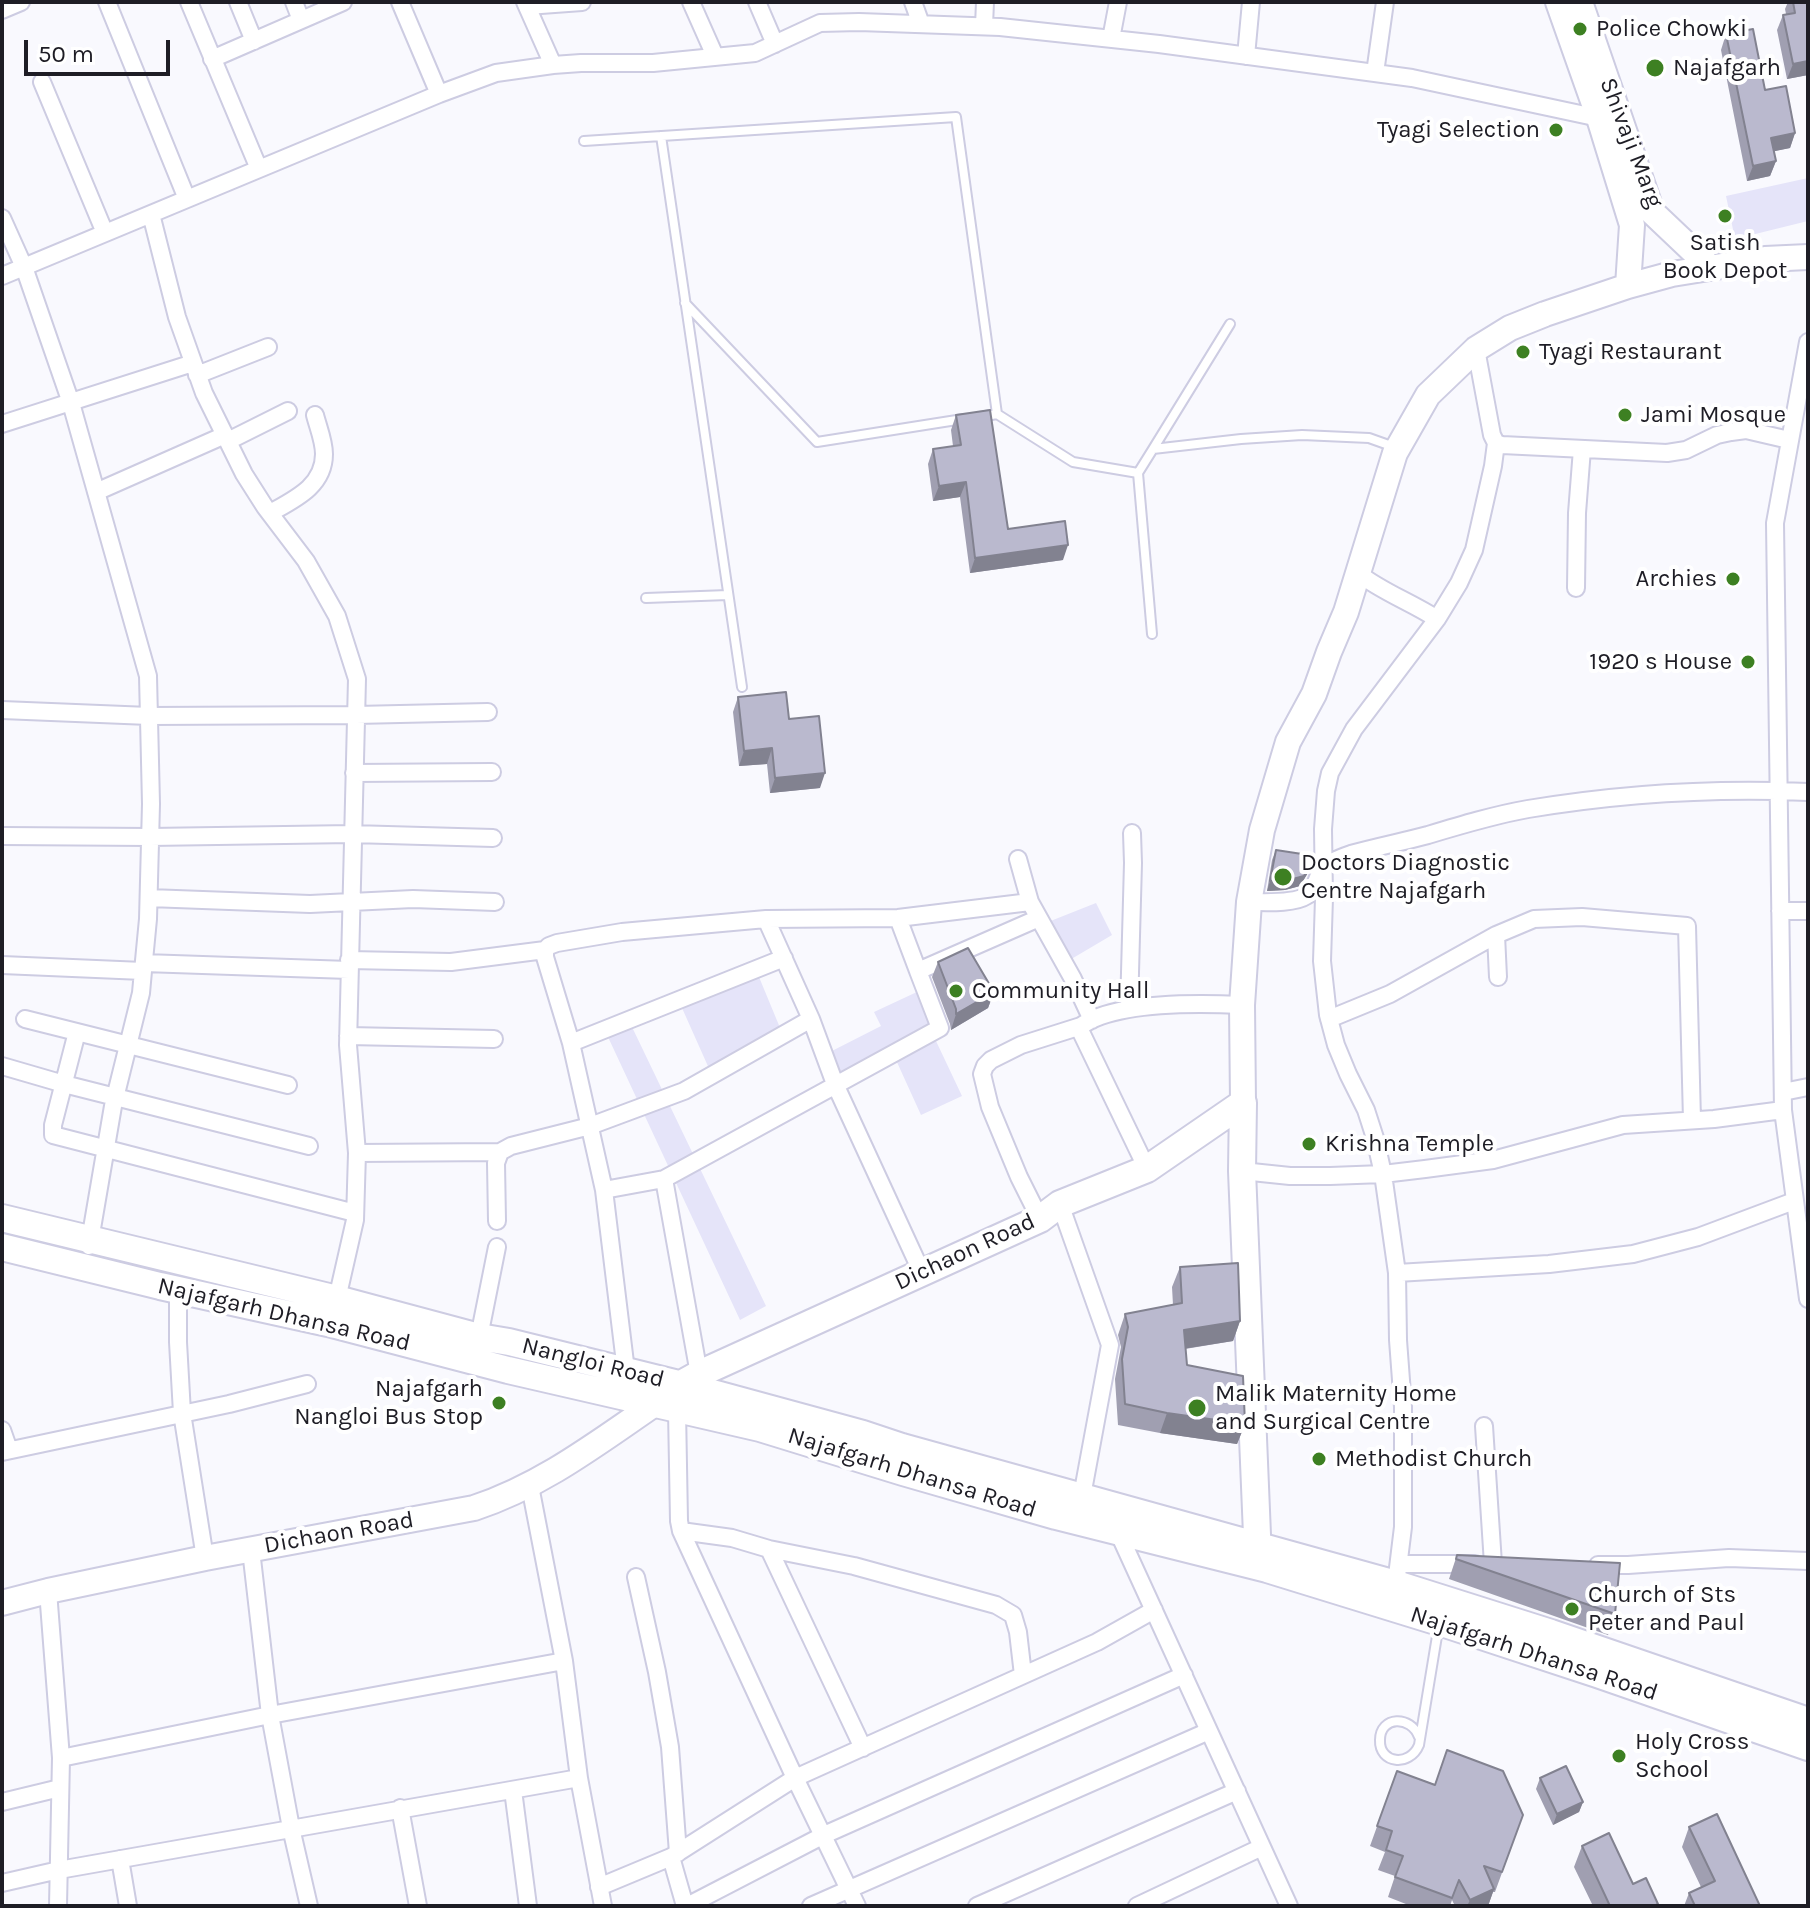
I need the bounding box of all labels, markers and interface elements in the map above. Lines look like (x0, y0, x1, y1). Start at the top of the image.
place label: Police Chowki (1596, 15, 1747, 43)
marker: Police Chowki (1571, 20, 1589, 38)
scale bar (28, 24, 174, 74)
text: 50 m (38, 40, 94, 68)
place label: Najafgarh (1673, 54, 1781, 82)
marker: Najafgarh (1644, 57, 1666, 79)
street label: Shivaji Marg (1593, 74, 1669, 212)
place label: Tyagi Selection (1377, 116, 1540, 144)
marker: Tyagi Selection (1547, 121, 1565, 139)
marker: Satish Book Depot (1716, 207, 1734, 225)
place label: Satish Book Depot (1663, 229, 1787, 285)
place label: Tyagi Restaurant (1539, 338, 1722, 366)
marker: Tyagi Restaurant (1514, 343, 1532, 361)
place label: Jami Mosque (1641, 401, 1786, 429)
marker: Jami Mosque (1616, 406, 1634, 424)
place label: Archies (1636, 565, 1717, 593)
marker: Archies (1724, 570, 1742, 588)
place label: 1920 s House (1589, 648, 1732, 676)
marker: 1920 s House (1739, 653, 1757, 671)
place label: Doctors Diagnostic Centre Najafgarh (1301, 849, 1510, 905)
marker: Doctors Diagnostic Centre Najafgarh (1272, 866, 1294, 888)
place label: Community Hall (972, 977, 1149, 1005)
marker: Community Hall (947, 982, 965, 1000)
place label: Krishna Temple (1325, 1130, 1494, 1158)
marker: Krishna Temple (1300, 1135, 1318, 1153)
street label: Dichaon Road (890, 1207, 1040, 1297)
street label: Najafgarh Dhansa Road (155, 1272, 413, 1358)
street label: Nangloi Road (519, 1331, 667, 1395)
place label: Najafgarh Nangloi Bus Stop (294, 1375, 483, 1431)
place label: Malik Maternity Home and Surgical Centre (1215, 1380, 1457, 1436)
marker: Najafgarh Nangloi Bus Stop (490, 1394, 508, 1412)
marker: Malik Maternity Home and Surgical Centre (1186, 1397, 1208, 1419)
street label: Najafgarh Dhansa Road (784, 1421, 1040, 1525)
place label: Methodist Church (1335, 1445, 1532, 1473)
marker: Methodist Church (1310, 1450, 1328, 1468)
street label: Dichaon Road (262, 1506, 416, 1560)
place label: Church of Sts Peter and Paul (1588, 1581, 1745, 1637)
street label: Najafgarh Dhansa Road (1407, 1600, 1661, 1708)
marker: Church of Sts Peter and Paul (1563, 1600, 1581, 1618)
place label: Holy Cross School (1635, 1728, 1749, 1784)
marker: Holy Cross School (1610, 1747, 1628, 1765)

